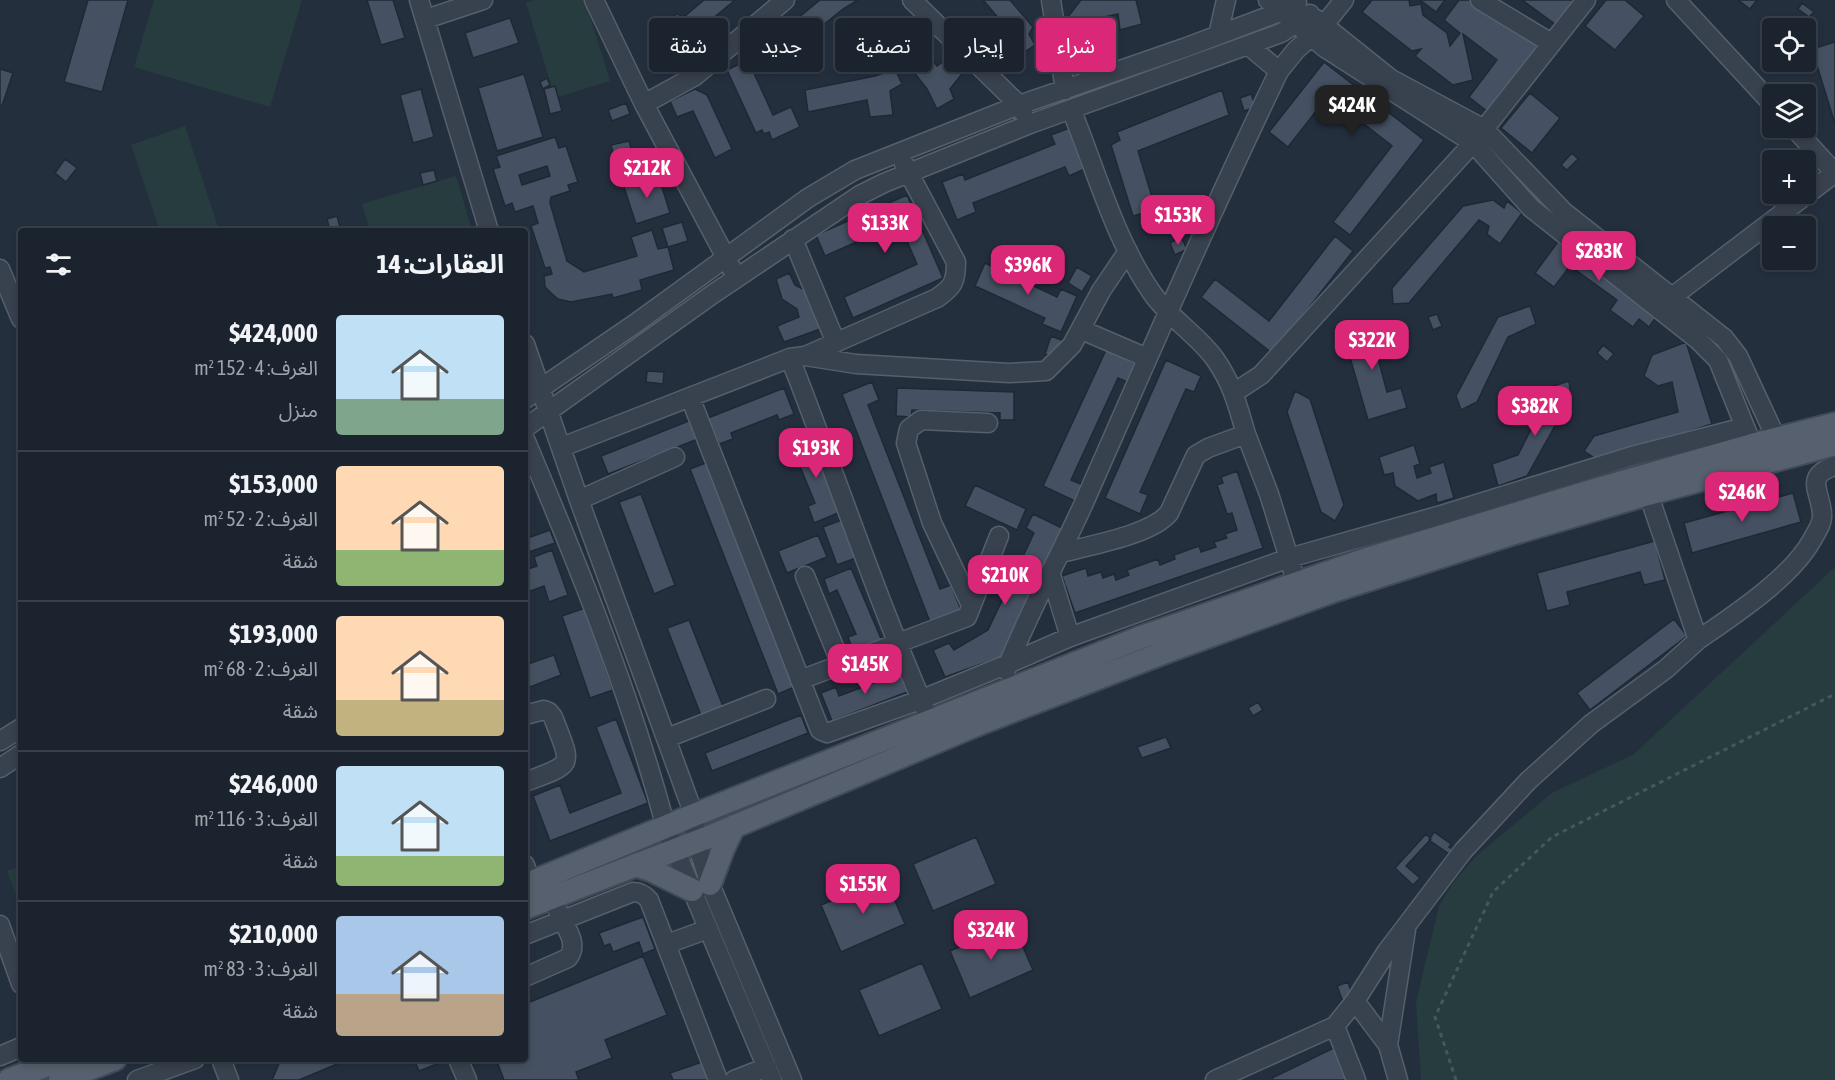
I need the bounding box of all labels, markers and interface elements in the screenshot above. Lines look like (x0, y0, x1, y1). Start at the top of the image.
chip: شقة (649, 18, 728, 72)
chip: جديد (740, 18, 823, 72)
chip: تصفية (835, 18, 932, 72)
chip: إيجار (944, 18, 1024, 72)
chip: شراء (1036, 18, 1116, 72)
map controls (1762, 18, 1816, 270)
button: locate (1762, 18, 1816, 72)
button: layers (1762, 84, 1816, 138)
pin: $424K (1310, 85, 1394, 136)
text: $424K (1329, 93, 1375, 116)
pin: $212K (605, 148, 689, 199)
button: + (1762, 150, 1816, 204)
text: $212K (624, 156, 670, 179)
pin: $153K (1136, 195, 1220, 246)
pin: $133K (843, 203, 927, 254)
text: $153K (1155, 203, 1201, 226)
text: $133K (862, 211, 908, 234)
button: − (1762, 216, 1816, 270)
pin: $283K (1557, 231, 1641, 282)
text: $283K (1576, 239, 1622, 262)
pin: $396K (986, 245, 1070, 296)
icon: filters (42, 248, 75, 281)
text: العقارات: 14 (376, 249, 504, 279)
text: $396K (1005, 253, 1051, 276)
text: $424,000 (229, 318, 318, 348)
pin: $322K (1330, 320, 1414, 371)
text: $322K (1349, 328, 1395, 351)
icon: home (384, 339, 456, 411)
text: الغرف: 4 · 152 m² (194, 356, 318, 379)
pin: $382K (1493, 386, 1577, 437)
text: $382K (1512, 394, 1558, 417)
text: منزل (279, 398, 318, 421)
pin: $193K (774, 428, 858, 479)
text: $193K (793, 436, 839, 459)
text: $153,000 (229, 469, 318, 499)
pin: $246K (1700, 472, 1784, 523)
text: $246K (1719, 480, 1765, 503)
icon: home (384, 490, 456, 562)
text: الغرف: 2 · 52 m² (204, 507, 318, 530)
text: شقة (283, 549, 318, 572)
pin: $210K (963, 555, 1047, 606)
text: $210K (982, 563, 1028, 586)
text: $193,000 (229, 619, 318, 649)
icon: home (384, 640, 456, 712)
pin: $145K (823, 644, 907, 695)
text: $145K (842, 652, 888, 675)
text: الغرف: 2 · 68 m² (204, 657, 318, 680)
text: شقة (283, 699, 318, 722)
text: $246,000 (229, 769, 318, 799)
icon: home (384, 790, 456, 862)
text: الغرف: 3 · 116 m² (194, 807, 318, 830)
text: شقة (283, 849, 318, 872)
pin: $155K (821, 864, 905, 915)
text: $155K (840, 872, 886, 895)
pin: $324K (949, 910, 1033, 961)
text: $324K (968, 918, 1014, 941)
text: $210,000 (229, 919, 318, 949)
icon: home (384, 940, 456, 1012)
text: الغرف: 3 · 83 m² (204, 957, 318, 980)
text: شقة (283, 999, 318, 1022)

